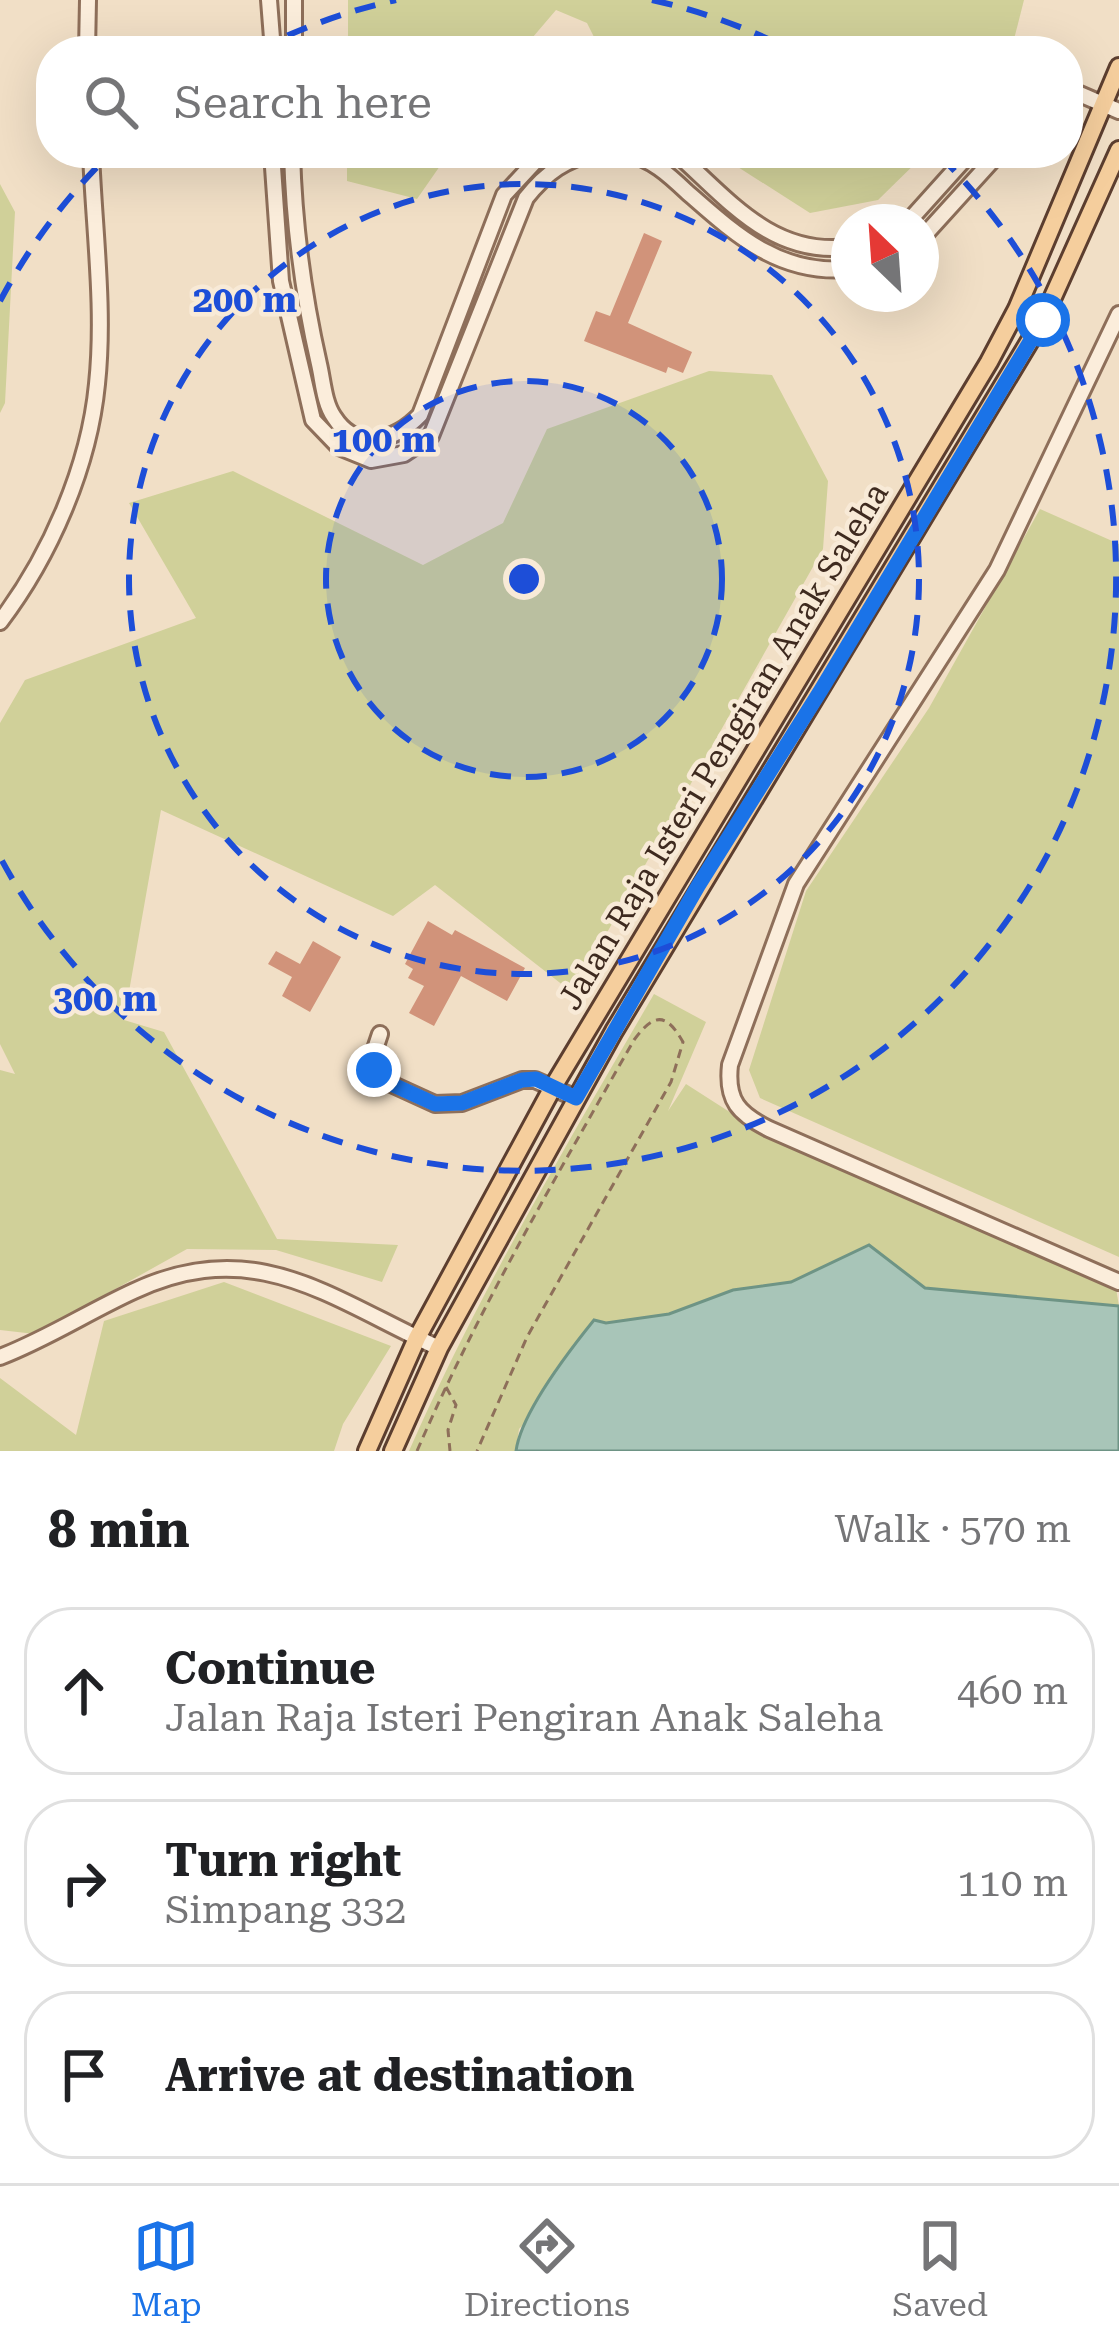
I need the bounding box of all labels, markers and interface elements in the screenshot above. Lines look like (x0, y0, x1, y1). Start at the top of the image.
search box (36, 36, 1083, 168)
icon: search (78, 69, 144, 135)
text: Search here (174, 76, 432, 129)
north arrow (831, 204, 939, 312)
text: 200 m (193, 279, 297, 321)
route start (1016, 293, 1070, 347)
text: 100 m (332, 419, 436, 461)
street label: Jalan Raja Isteri Pengiran Anak Saleha (550, 475, 896, 1016)
centre of rings (503, 558, 545, 600)
text: 300 m (53, 978, 157, 1020)
route end (347, 1043, 401, 1097)
text: 8 min (48, 1500, 190, 1559)
text: Walk · 570 m (835, 1506, 1071, 1552)
text: Continue (165, 1642, 376, 1695)
icon: ahead (51, 1658, 117, 1724)
text: 460 m (957, 1668, 1068, 1714)
text: Jalan Raja Isteri Pengiran Anak Saleha (165, 1695, 883, 1741)
text: Turn right (165, 1834, 401, 1887)
icon: right (51, 1850, 117, 1916)
text: 110 m (957, 1860, 1068, 1906)
text: Simpang 332 (165, 1887, 406, 1933)
icon: arrive (51, 2042, 117, 2108)
text: Arrive at destination (165, 2049, 634, 2102)
tab: Map (131, 2213, 202, 2324)
tab: Directions (464, 2213, 630, 2324)
tab: Saved (892, 2213, 988, 2324)

